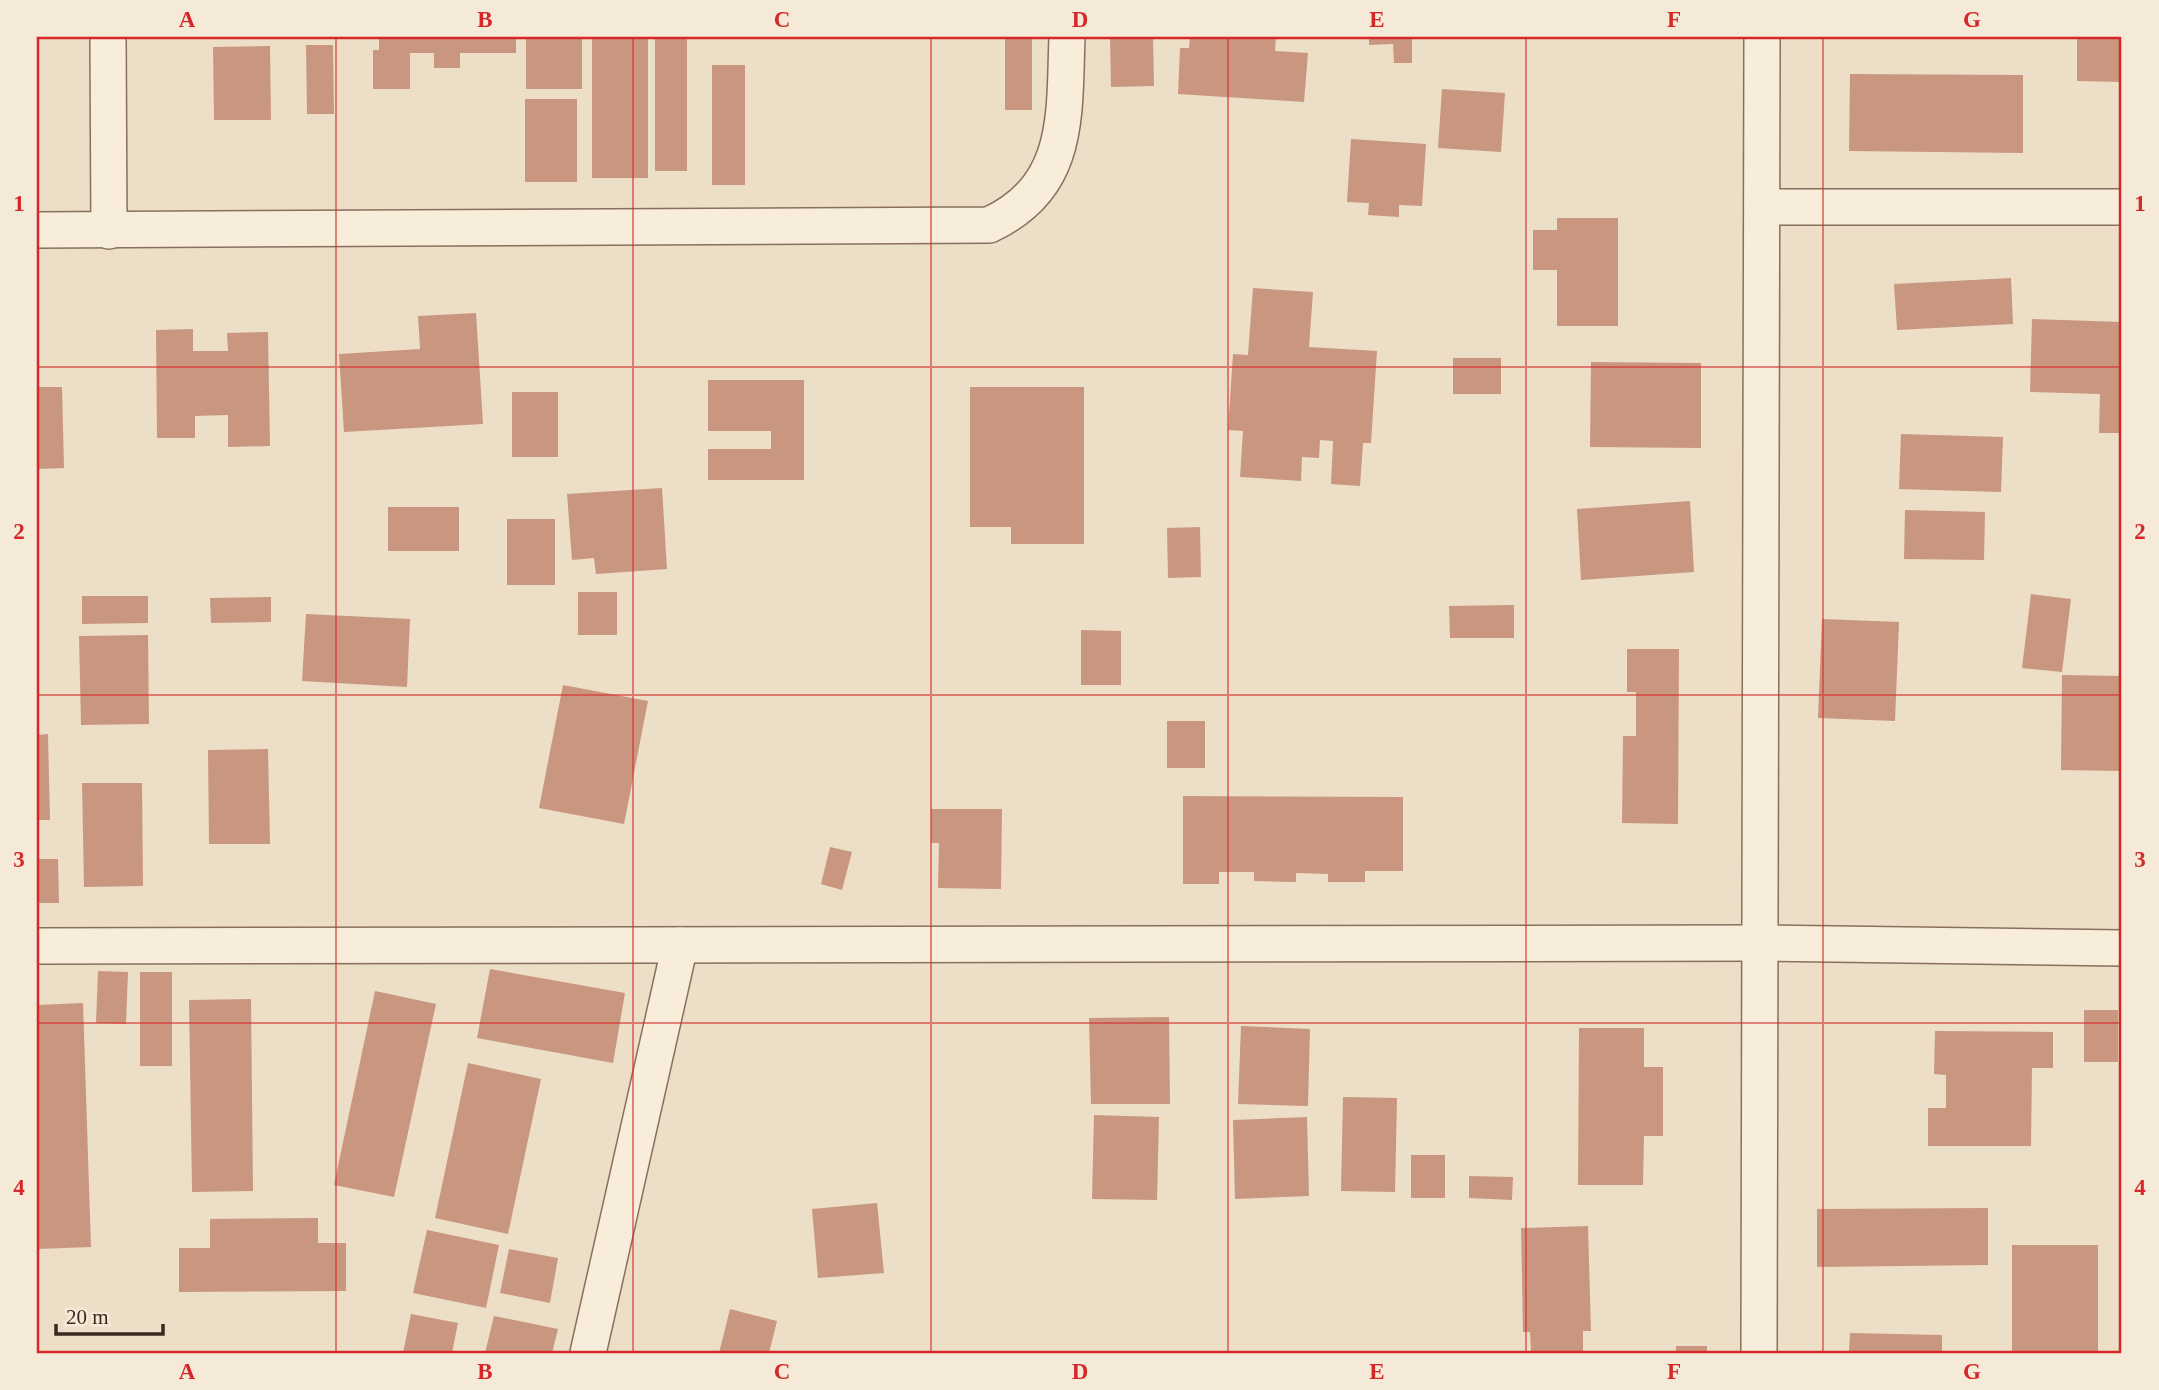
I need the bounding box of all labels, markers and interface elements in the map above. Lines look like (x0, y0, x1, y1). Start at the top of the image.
text: A (179, 7, 196, 32)
text: B (477, 7, 493, 32)
text: C (774, 7, 790, 32)
text: D (1072, 7, 1088, 32)
text: E (1369, 7, 1385, 32)
text: F (1667, 7, 1681, 32)
text: G (1963, 7, 1981, 32)
text: 1 (13, 191, 25, 216)
text: 1 (2134, 191, 2146, 216)
text: 2 (13, 519, 25, 544)
text: 2 (2134, 519, 2146, 544)
text: 3 (13, 847, 25, 872)
text: 3 (2134, 847, 2146, 872)
text: 4 (13, 1175, 25, 1200)
text: 4 (2134, 1175, 2146, 1200)
scale bar (56, 1292, 163, 1336)
text: 20 m (66, 1305, 109, 1329)
text: A (179, 1359, 196, 1384)
text: B (477, 1359, 493, 1384)
text: C (774, 1359, 790, 1384)
text: D (1072, 1359, 1088, 1384)
text: E (1369, 1359, 1385, 1384)
text: F (1667, 1359, 1681, 1384)
text: G (1963, 1359, 1981, 1384)

